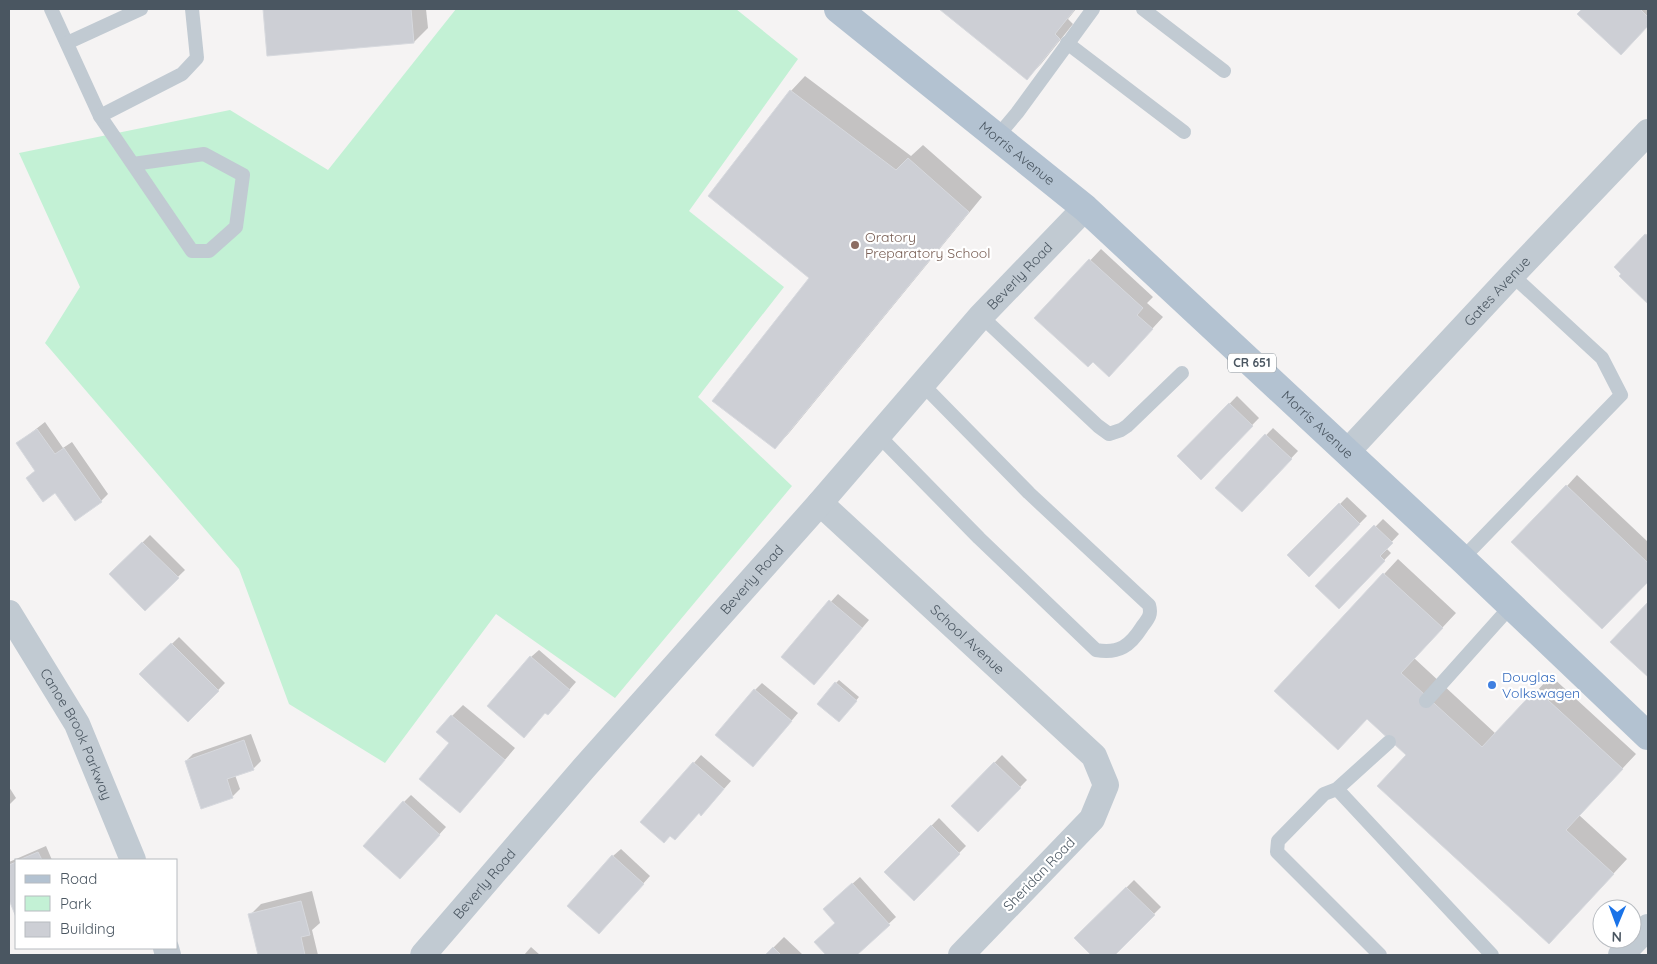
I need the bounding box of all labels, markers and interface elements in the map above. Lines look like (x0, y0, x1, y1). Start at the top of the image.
street label: Morris Avenue (976, 117, 1059, 189)
place label: Oratory Preparatory School (865, 228, 991, 262)
street label: Beverly Road (983, 238, 1056, 314)
marker: Oratory Preparatory School (849, 239, 861, 251)
street label: Gates Avenue (1460, 252, 1534, 330)
road number: CR 651 (1228, 353, 1276, 372)
street label: Morris Avenue (1278, 387, 1358, 463)
street label: Beverly Road (716, 541, 787, 618)
street label: School Avenue (927, 601, 1009, 678)
street label: Canoe Brook Parkway (36, 665, 116, 803)
place label: Douglas Volkswagen (1502, 668, 1580, 702)
marker: Douglas Volkswagen (1486, 679, 1498, 691)
street label: Sheridan Road (999, 833, 1079, 915)
street label: Beverly Road (449, 845, 520, 923)
legend (15, 859, 178, 949)
text: Road (60, 869, 97, 888)
text: Park (60, 894, 92, 913)
north arrow (1592, 899, 1642, 949)
text: Building (60, 919, 115, 938)
text: N (1611, 928, 1622, 946)

